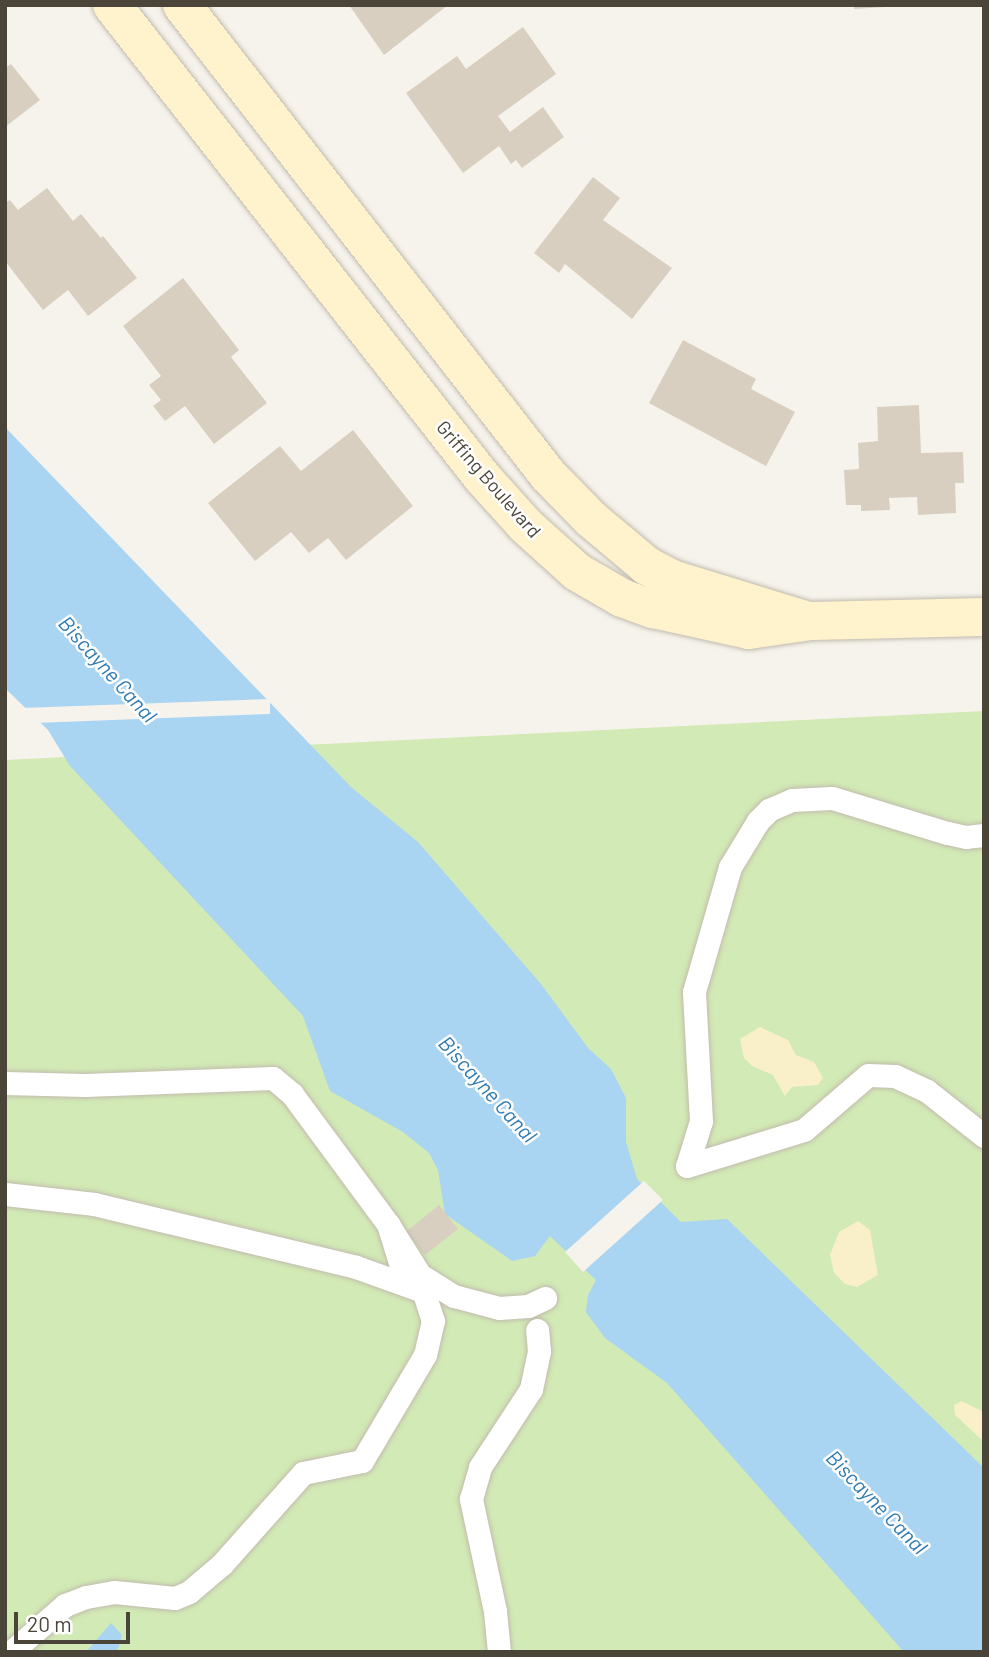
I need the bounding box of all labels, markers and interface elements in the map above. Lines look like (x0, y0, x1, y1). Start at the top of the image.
street label: Griffing Boulevard (432, 416, 546, 542)
water label: Biscayne Canal (54, 611, 162, 727)
water label: Biscayne Canal (434, 1031, 542, 1147)
water label: Biscayne Canal (821, 1445, 933, 1559)
scale bar (18, 1598, 133, 1642)
text: 20 m (27, 1611, 72, 1636)

